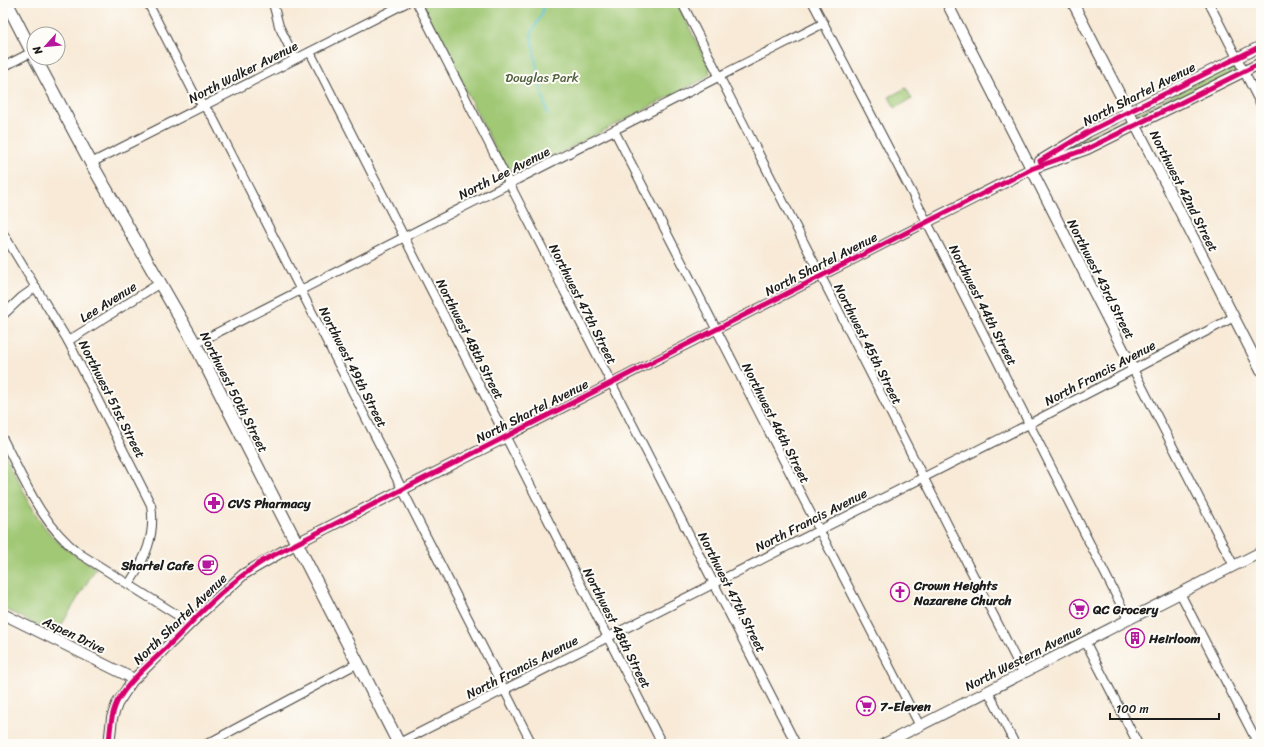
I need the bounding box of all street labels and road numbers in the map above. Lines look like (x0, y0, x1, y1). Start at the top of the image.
street label: North Walker Avenue (184, 34, 302, 110)
street label: North Shartel Avenue (1078, 55, 1200, 132)
street label: Northwest 42nd Street (1143, 126, 1225, 256)
street label: North Lee Avenue (454, 140, 554, 206)
street label: Northwest 43rd Street (1061, 215, 1141, 343)
street label: North Shartel Avenue (760, 225, 882, 302)
street label: Northwest 47th Street (543, 240, 624, 369)
street label: Northwest 44th Street (942, 240, 1024, 370)
street label: Northwest 48th Street (429, 274, 511, 404)
street label: Lee Avenue (75, 275, 142, 329)
street label: Northwest 45th Street (827, 279, 909, 409)
street label: Northwest 49th Street (312, 302, 394, 432)
street label: Northwest 50th Street (193, 327, 275, 457)
street label: North Francis Avenue (1040, 334, 1160, 412)
street label: Northwest 51st Street (72, 336, 152, 462)
street label: Northwest 46th Street (736, 359, 817, 488)
street label: North Shartel Avenue (471, 372, 593, 449)
street label: North Francis Avenue (751, 482, 872, 558)
street label: Northwest 47th Street (692, 528, 773, 657)
street label: Northwest 48th Street (576, 563, 658, 693)
street label: North Shartel Avenue (127, 567, 233, 670)
street label: Aspen Drive (38, 609, 109, 660)
street label: North Western Avenue (960, 618, 1086, 698)
street label: North Francis Avenue (462, 629, 583, 705)

